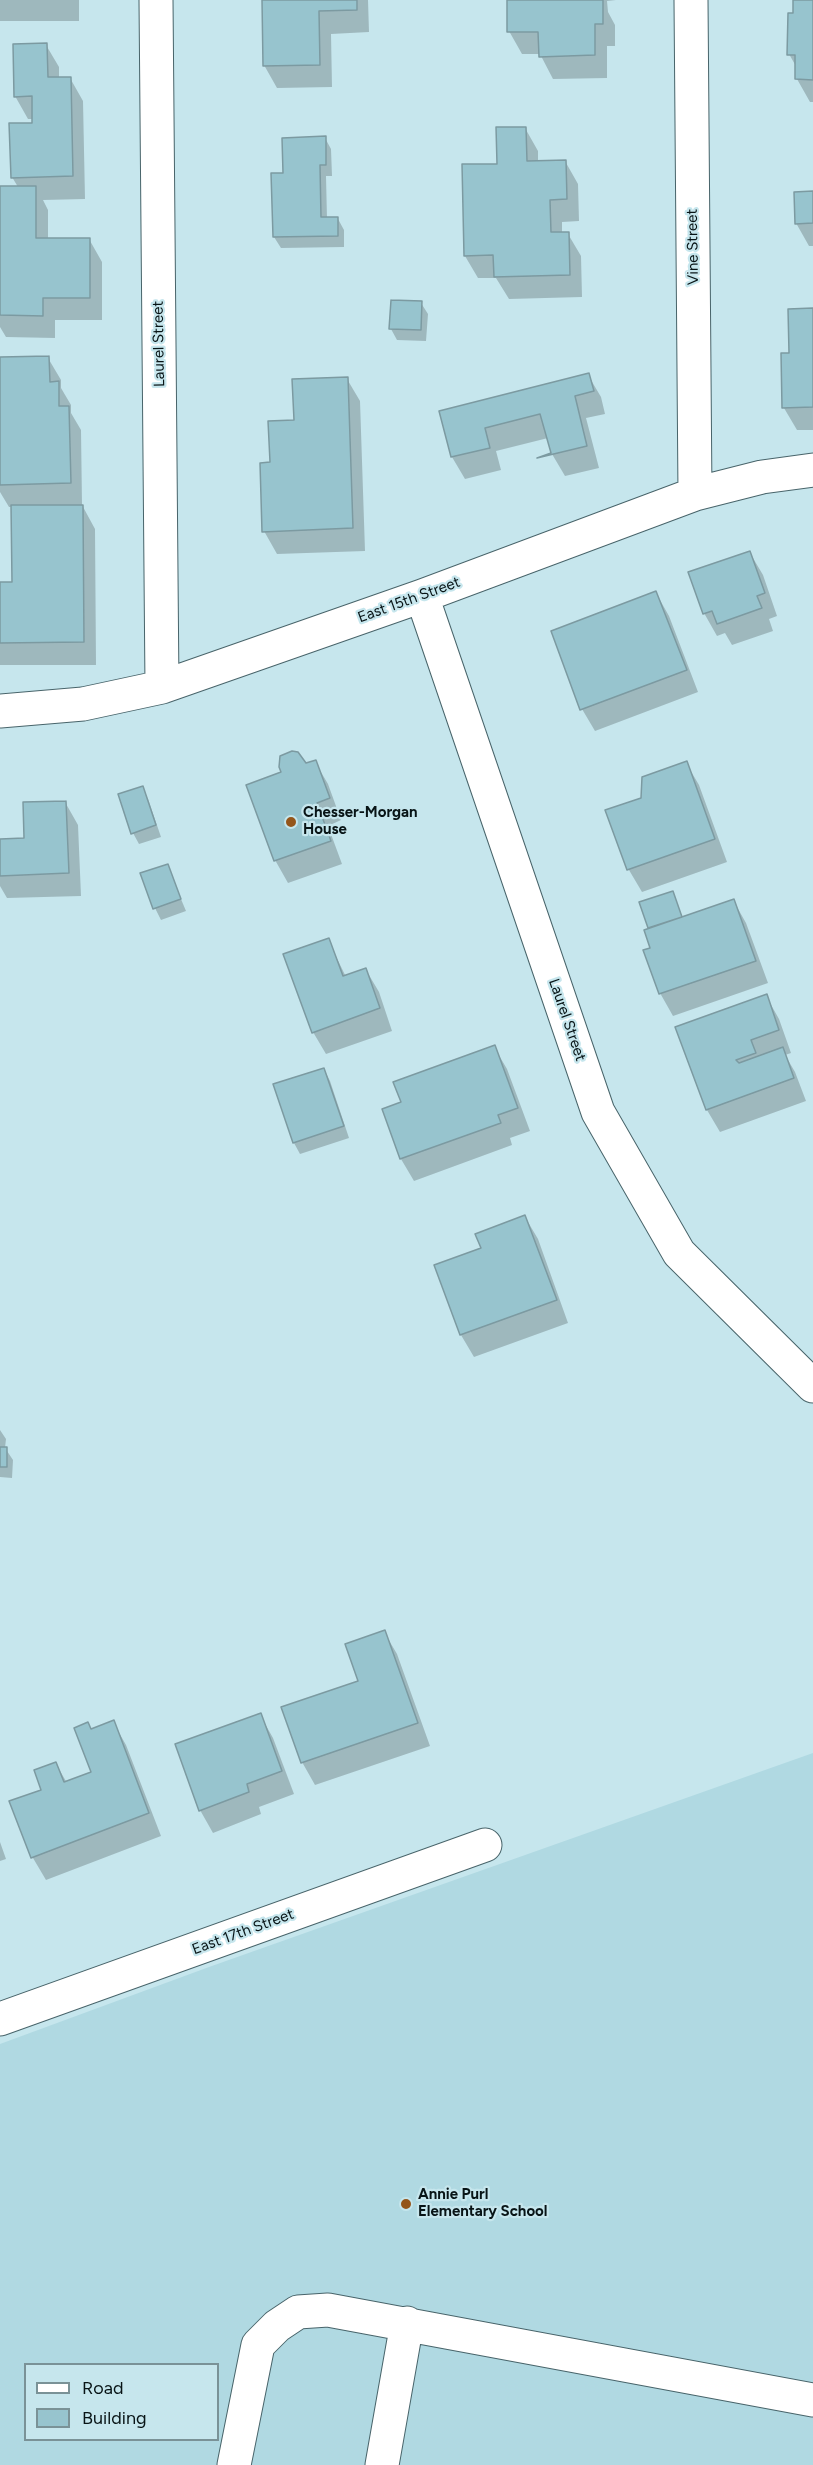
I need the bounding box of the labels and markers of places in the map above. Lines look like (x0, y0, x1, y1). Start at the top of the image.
place label: Chesser-Morgan House (303, 804, 418, 839)
marker: Chesser-Morgan House (284, 815, 298, 829)
place label: Annie Purl Elementary School (418, 2186, 547, 2221)
marker: Annie Purl Elementary School (399, 2197, 413, 2211)

